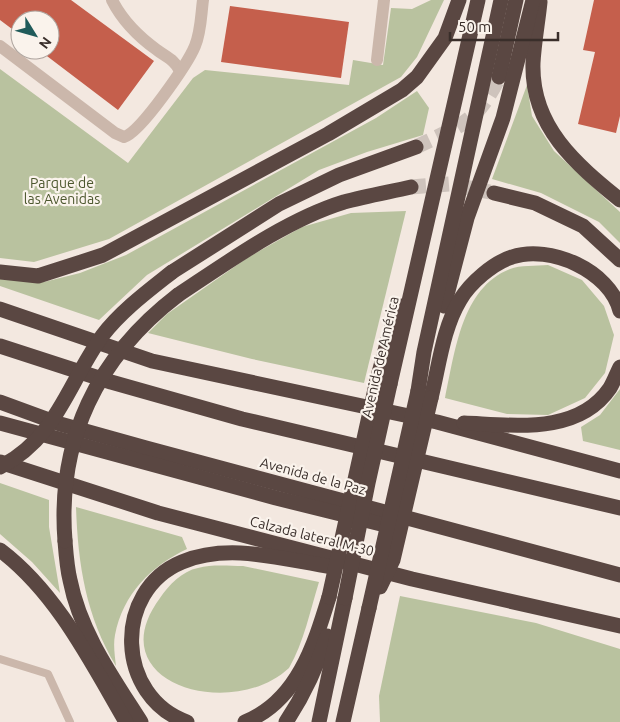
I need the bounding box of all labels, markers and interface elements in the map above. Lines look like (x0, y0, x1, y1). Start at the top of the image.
north arrow (10, 10, 60, 60)
scale bar (450, 10, 558, 42)
text: 50 m (458, 18, 491, 35)
text: N (36, 34, 55, 52)
park label: Parque de las Avenidas (24, 175, 100, 207)
street label: Avenida de América (358, 295, 402, 419)
street label: Avenida de la Paz (259, 454, 367, 498)
street label: Calzada lateral M-30 (248, 513, 376, 559)

